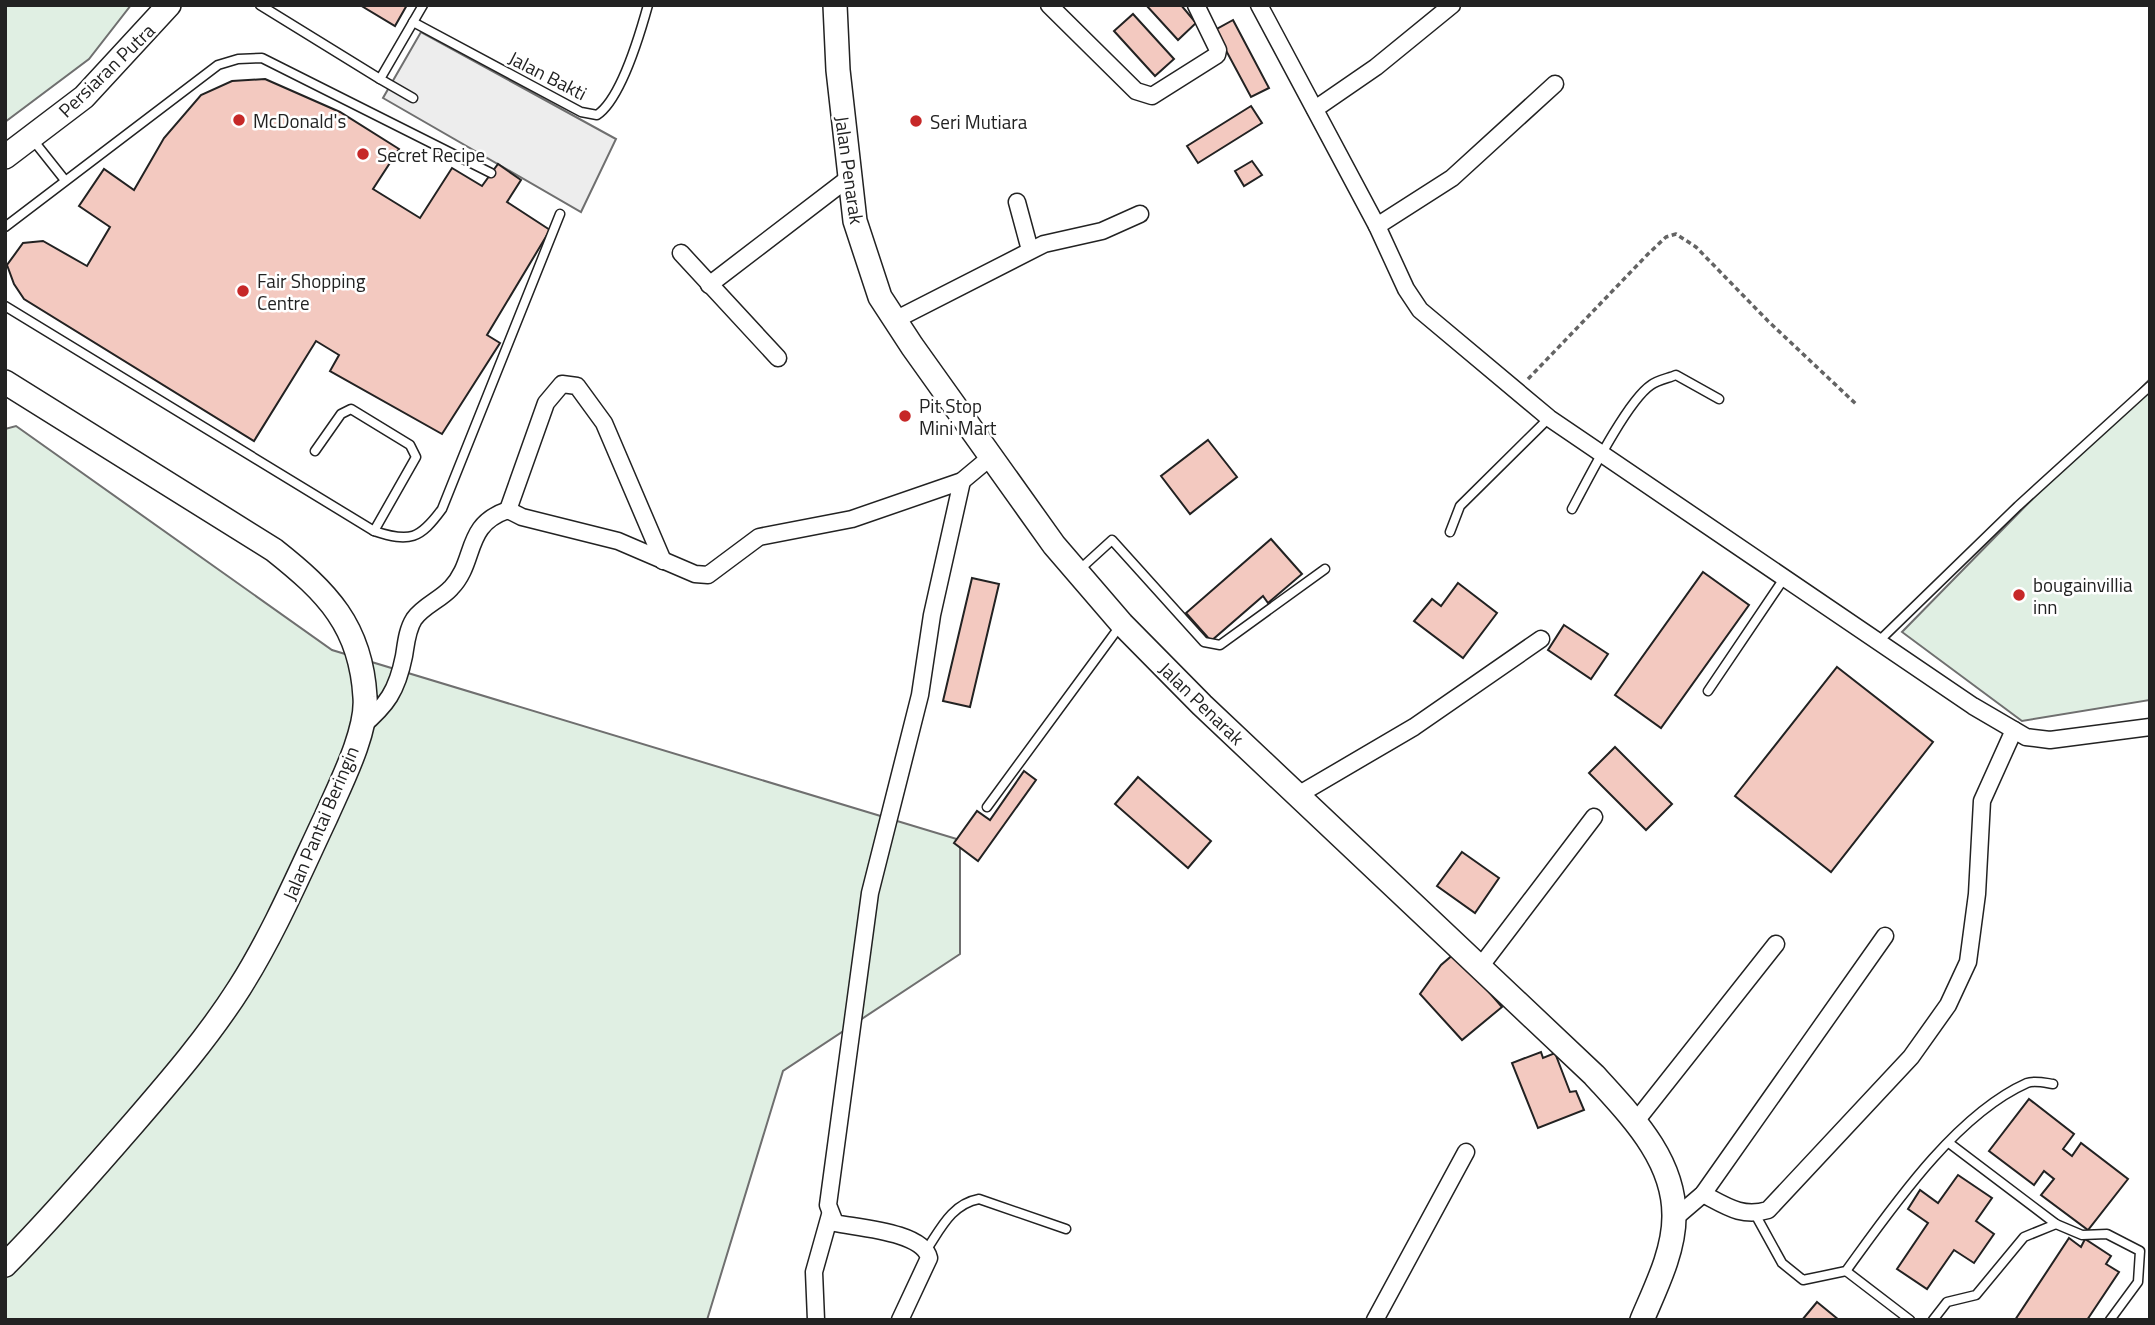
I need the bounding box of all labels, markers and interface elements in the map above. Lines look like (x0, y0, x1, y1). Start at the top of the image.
street label: Persiaran Putra (51, 16, 161, 124)
street label: Jalan Bakti (504, 43, 592, 107)
place label: McDonald's (253, 106, 346, 135)
place label: Seri Mutiara (930, 107, 1028, 136)
marker: McDonald's (231, 112, 247, 128)
marker: Seri Mutiara (908, 113, 924, 129)
street label: Jalan Penarak (828, 114, 872, 226)
place label: Secret Recipe (377, 140, 485, 169)
marker: Secret Recipe (355, 146, 371, 162)
place label: Fair Shopping Centre (257, 266, 366, 317)
marker: Fair Shopping Centre (235, 283, 251, 299)
place label: Pit Stop Mini Mart (919, 391, 997, 442)
marker: Pit Stop Mini Mart (897, 408, 913, 424)
place label: bougainvillia inn (2033, 570, 2133, 621)
marker: bougainvillia inn (2011, 587, 2027, 603)
street label: Jalan Penarak (1153, 655, 1251, 751)
street label: Jalan Pantai Beringin (274, 741, 366, 905)

